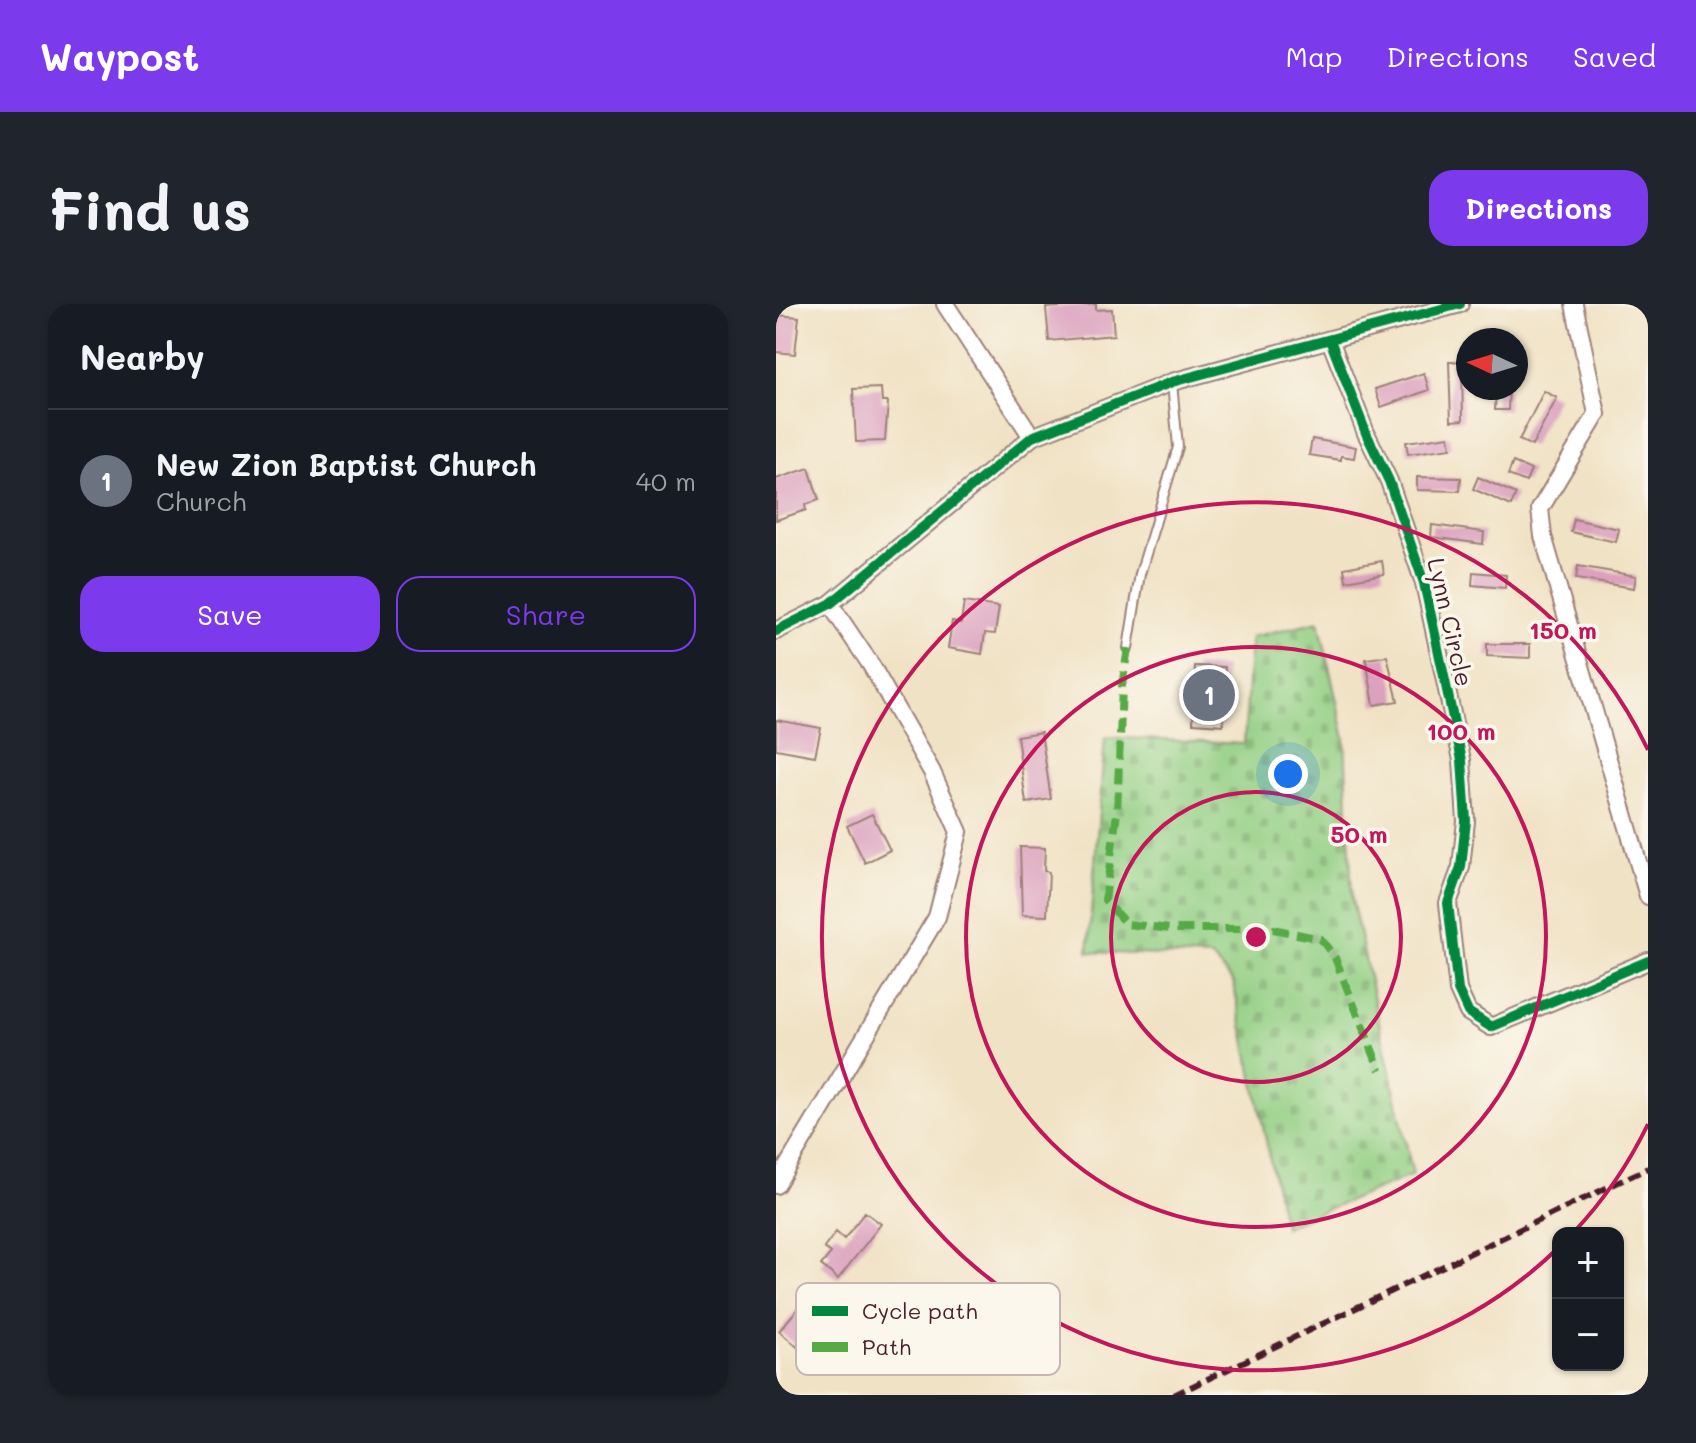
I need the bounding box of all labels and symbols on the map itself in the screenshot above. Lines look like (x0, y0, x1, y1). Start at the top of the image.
north arrow (1456, 328, 1528, 400)
street label: Lynn Circle (1421, 555, 1481, 689)
text: 150 m (1529, 614, 1597, 645)
pin: 1 (1183, 665, 1235, 725)
text: 100 m (1426, 715, 1496, 746)
your location (1268, 754, 1308, 794)
text: 50 m (1330, 818, 1388, 849)
centre of rings (1242, 923, 1270, 951)
legend (796, 1283, 1060, 1375)
text: Cycle path (862, 1296, 978, 1325)
text: Path (862, 1332, 911, 1361)

